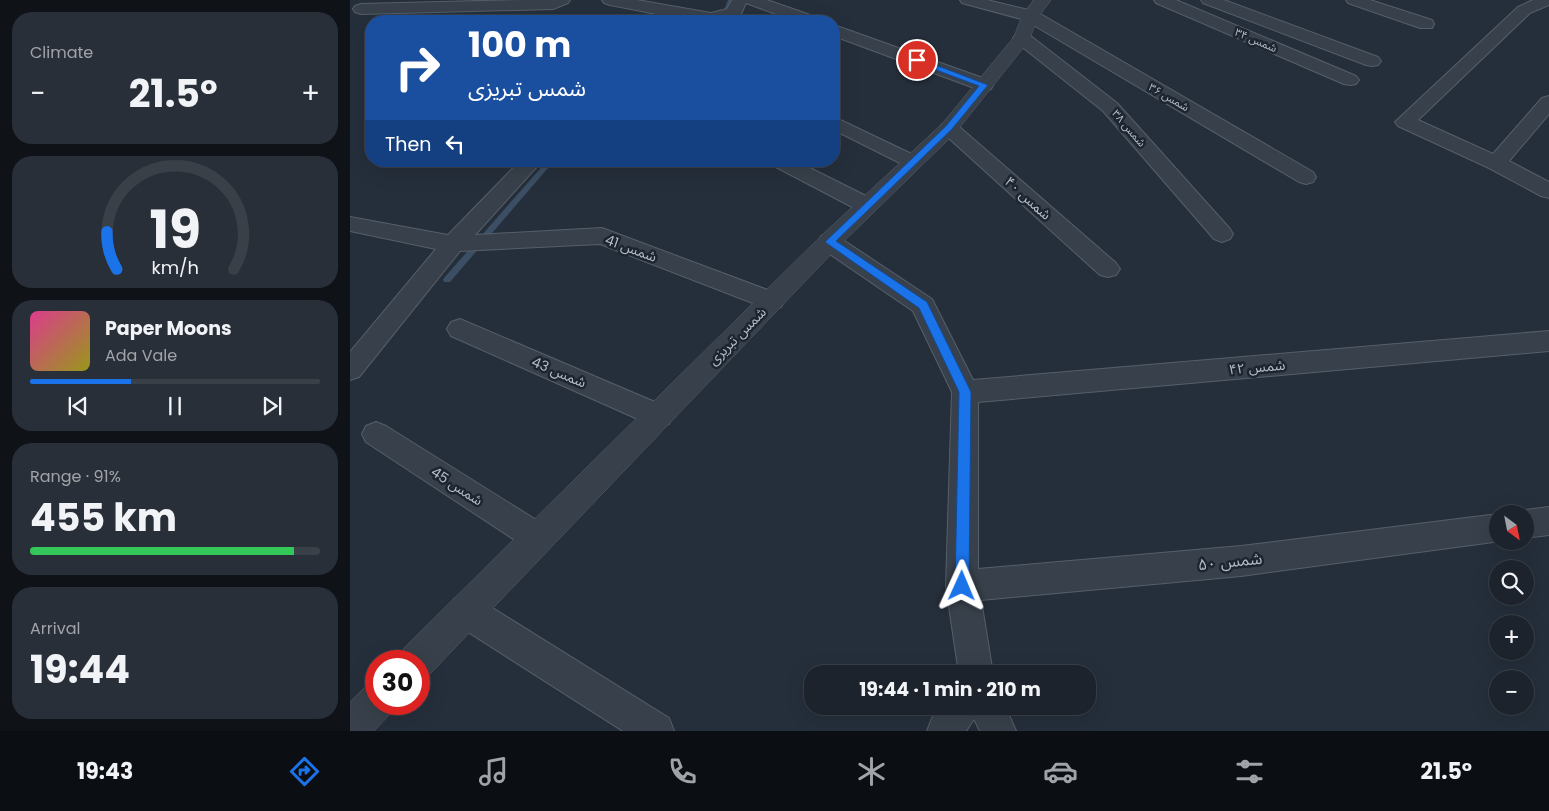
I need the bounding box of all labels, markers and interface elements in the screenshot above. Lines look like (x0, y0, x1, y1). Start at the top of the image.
text: 100 m (468, 20, 571, 69)
street label: شمس ۳۴ (1232, 24, 1280, 56)
icon: right (385, 35, 450, 100)
pin (896, 39, 938, 81)
text: Climate (30, 41, 93, 64)
icon: arrive (903, 46, 931, 74)
text: 21.5° (129, 67, 218, 120)
text: شمس تبریزی (468, 73, 586, 104)
text: − (30, 74, 45, 113)
text: + (301, 74, 320, 113)
street label: شمس ۳۶ (1146, 79, 1193, 115)
street label: شمس ۳۸ (1108, 106, 1150, 150)
icon: left (441, 130, 469, 158)
text: Then (385, 131, 431, 158)
street label: شمس ۴۰ (1000, 172, 1056, 224)
text: 19 (149, 193, 201, 266)
street label: شمس 41 (602, 229, 660, 267)
text: km/h (151, 255, 199, 280)
street label: شمس تبریزی (703, 302, 771, 370)
text: Paper Moons (105, 315, 232, 342)
text: Ada Vale (105, 344, 177, 367)
street label: شمس 43 (529, 352, 589, 392)
street label: شمس ۴۲ (1228, 355, 1286, 379)
icon: previous (64, 392, 92, 420)
icon: pause (161, 392, 189, 420)
icon: next (258, 392, 286, 420)
street label: شمس 45 (427, 462, 487, 510)
text: Range · 91% (30, 465, 121, 488)
text: 455 km (30, 491, 177, 544)
north arrow (1489, 505, 1534, 550)
map controls (1489, 505, 1534, 715)
street label: شمس ۵۰ (1197, 547, 1263, 576)
position arrow (935, 559, 987, 611)
button: search (1489, 560, 1534, 605)
button: + (1489, 615, 1534, 660)
text: Arrival (30, 617, 80, 640)
text: 19:44 (30, 643, 130, 696)
speed limit sign: 30 (365, 650, 430, 715)
button: − (1489, 670, 1534, 715)
text: 19:44 · 1 min · 210 m (859, 676, 1041, 703)
icon: directions (287, 754, 322, 789)
icon: music (476, 754, 511, 789)
icon: phone (665, 754, 700, 789)
icon: climate (854, 754, 889, 789)
icon: car (1043, 754, 1078, 789)
icon: filters (1232, 754, 1267, 789)
text: 19:43 (77, 756, 133, 787)
text: 21.5° (1420, 756, 1472, 787)

